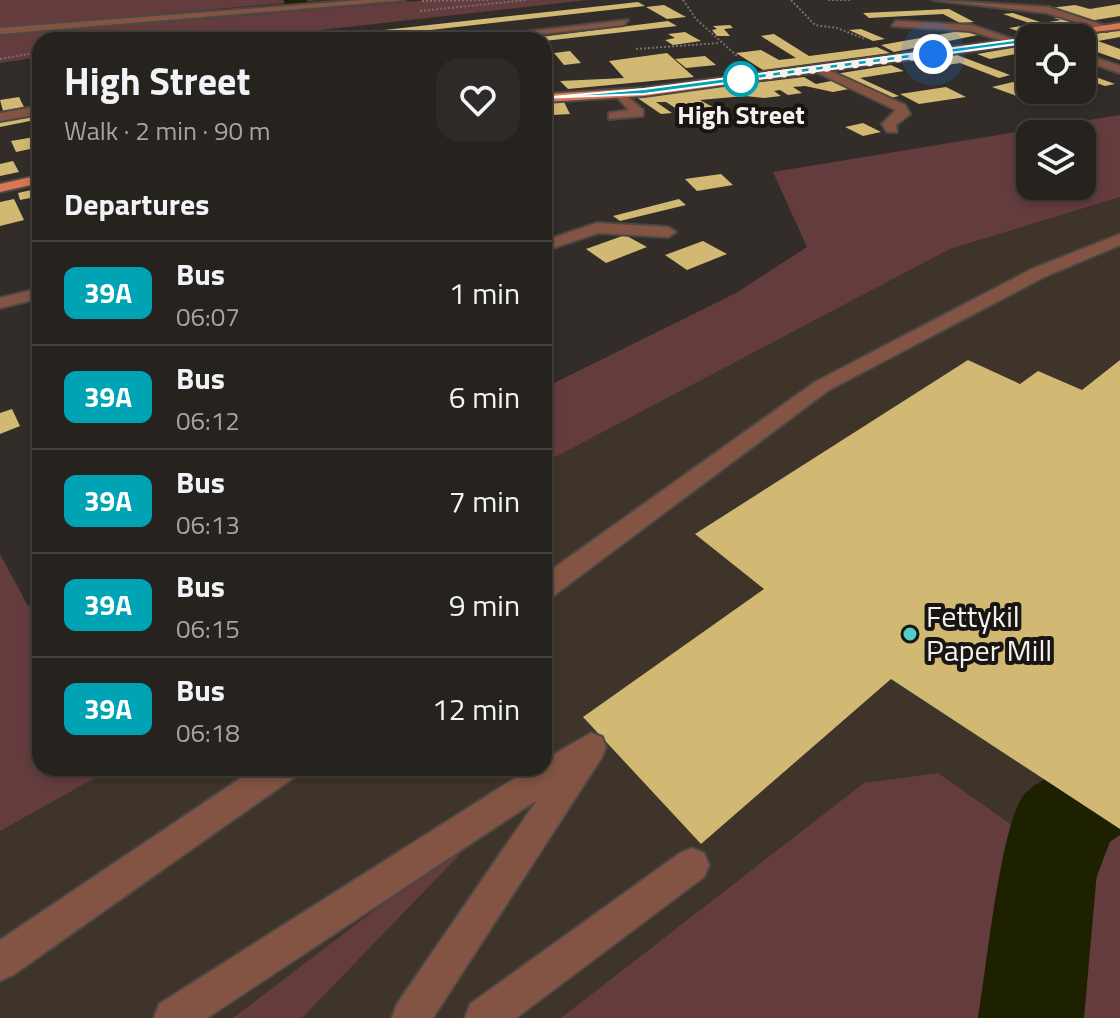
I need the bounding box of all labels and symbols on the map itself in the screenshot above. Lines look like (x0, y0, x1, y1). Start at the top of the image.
your location (913, 34, 953, 74)
marker: High Street (724, 62, 758, 96)
place label: High Street (677, 95, 805, 134)
place label: Fettykil Paper Mill (926, 593, 1052, 673)
marker: Fettykil Paper Mill (901, 625, 919, 643)

